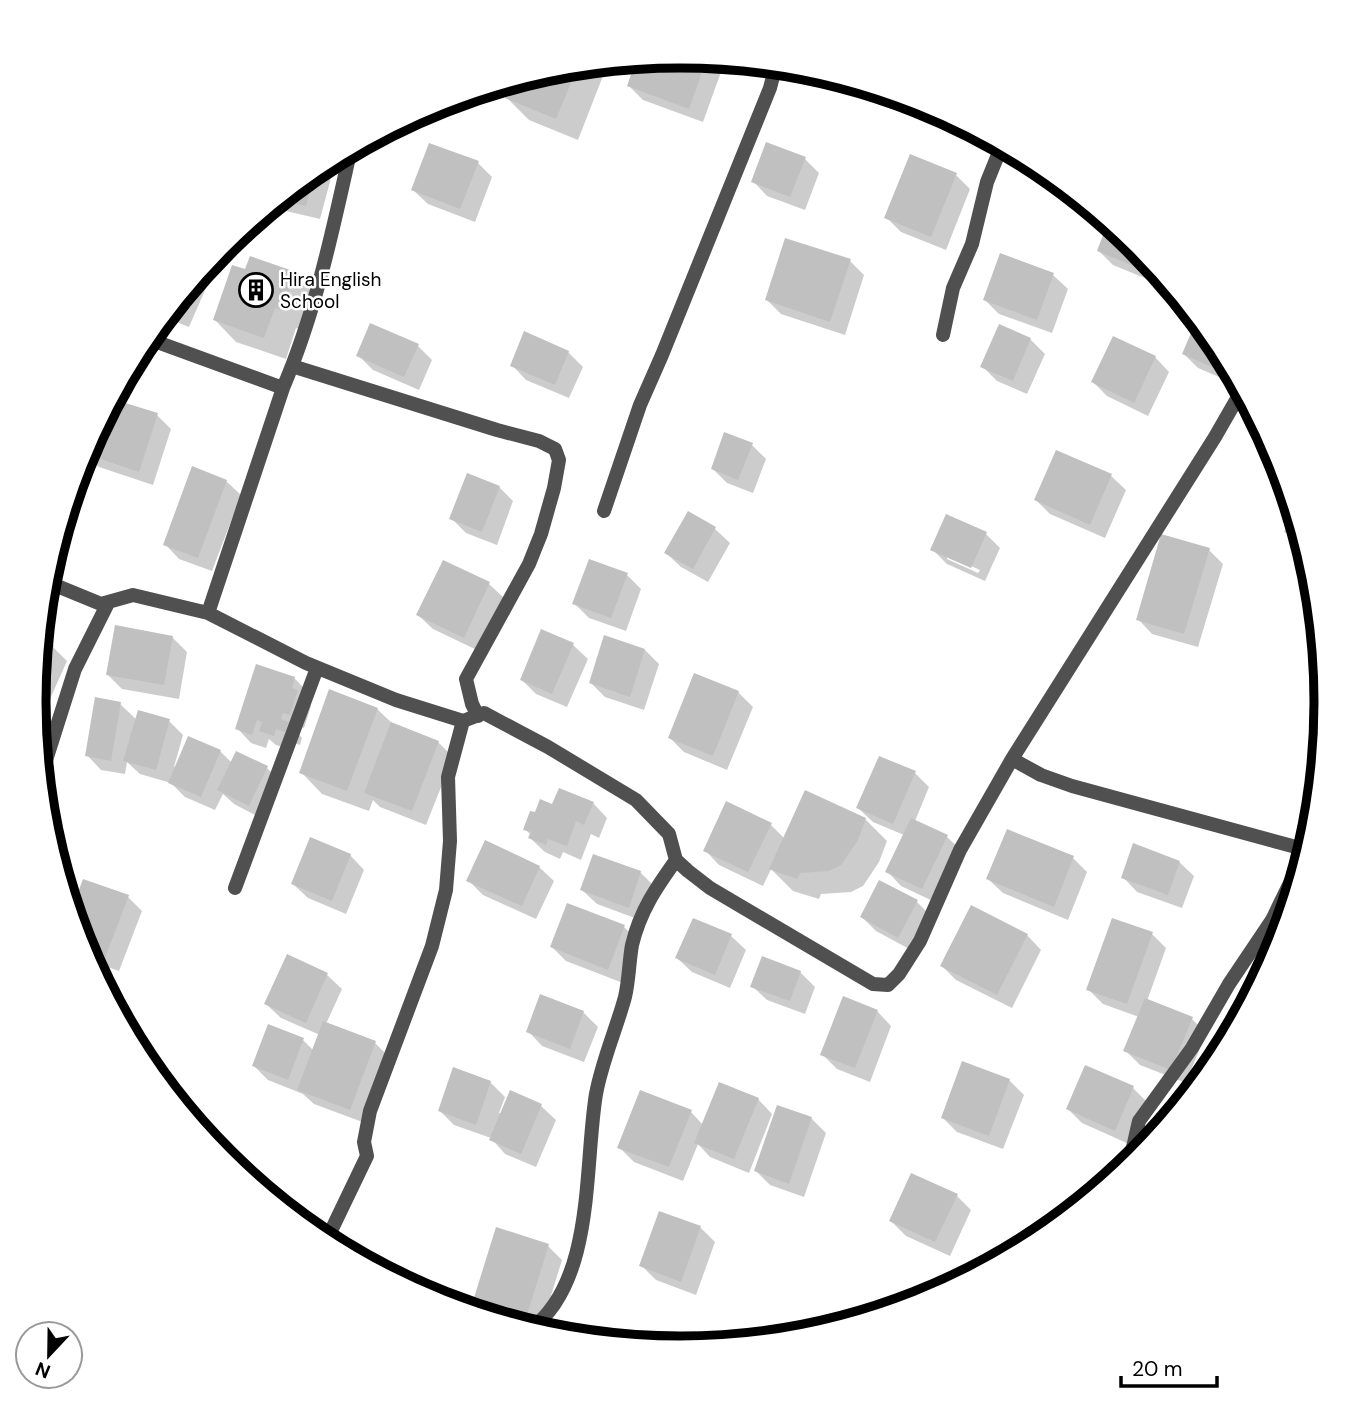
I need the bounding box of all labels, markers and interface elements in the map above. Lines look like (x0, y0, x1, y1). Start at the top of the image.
place label: Hira English School (280, 267, 381, 314)
building icon: Hira English School (237, 271, 275, 309)
north arrow (14, 1320, 84, 1390)
scale bar (1121, 1344, 1217, 1388)
text: 20 m (1132, 1355, 1183, 1383)
text: N (32, 1356, 54, 1384)

